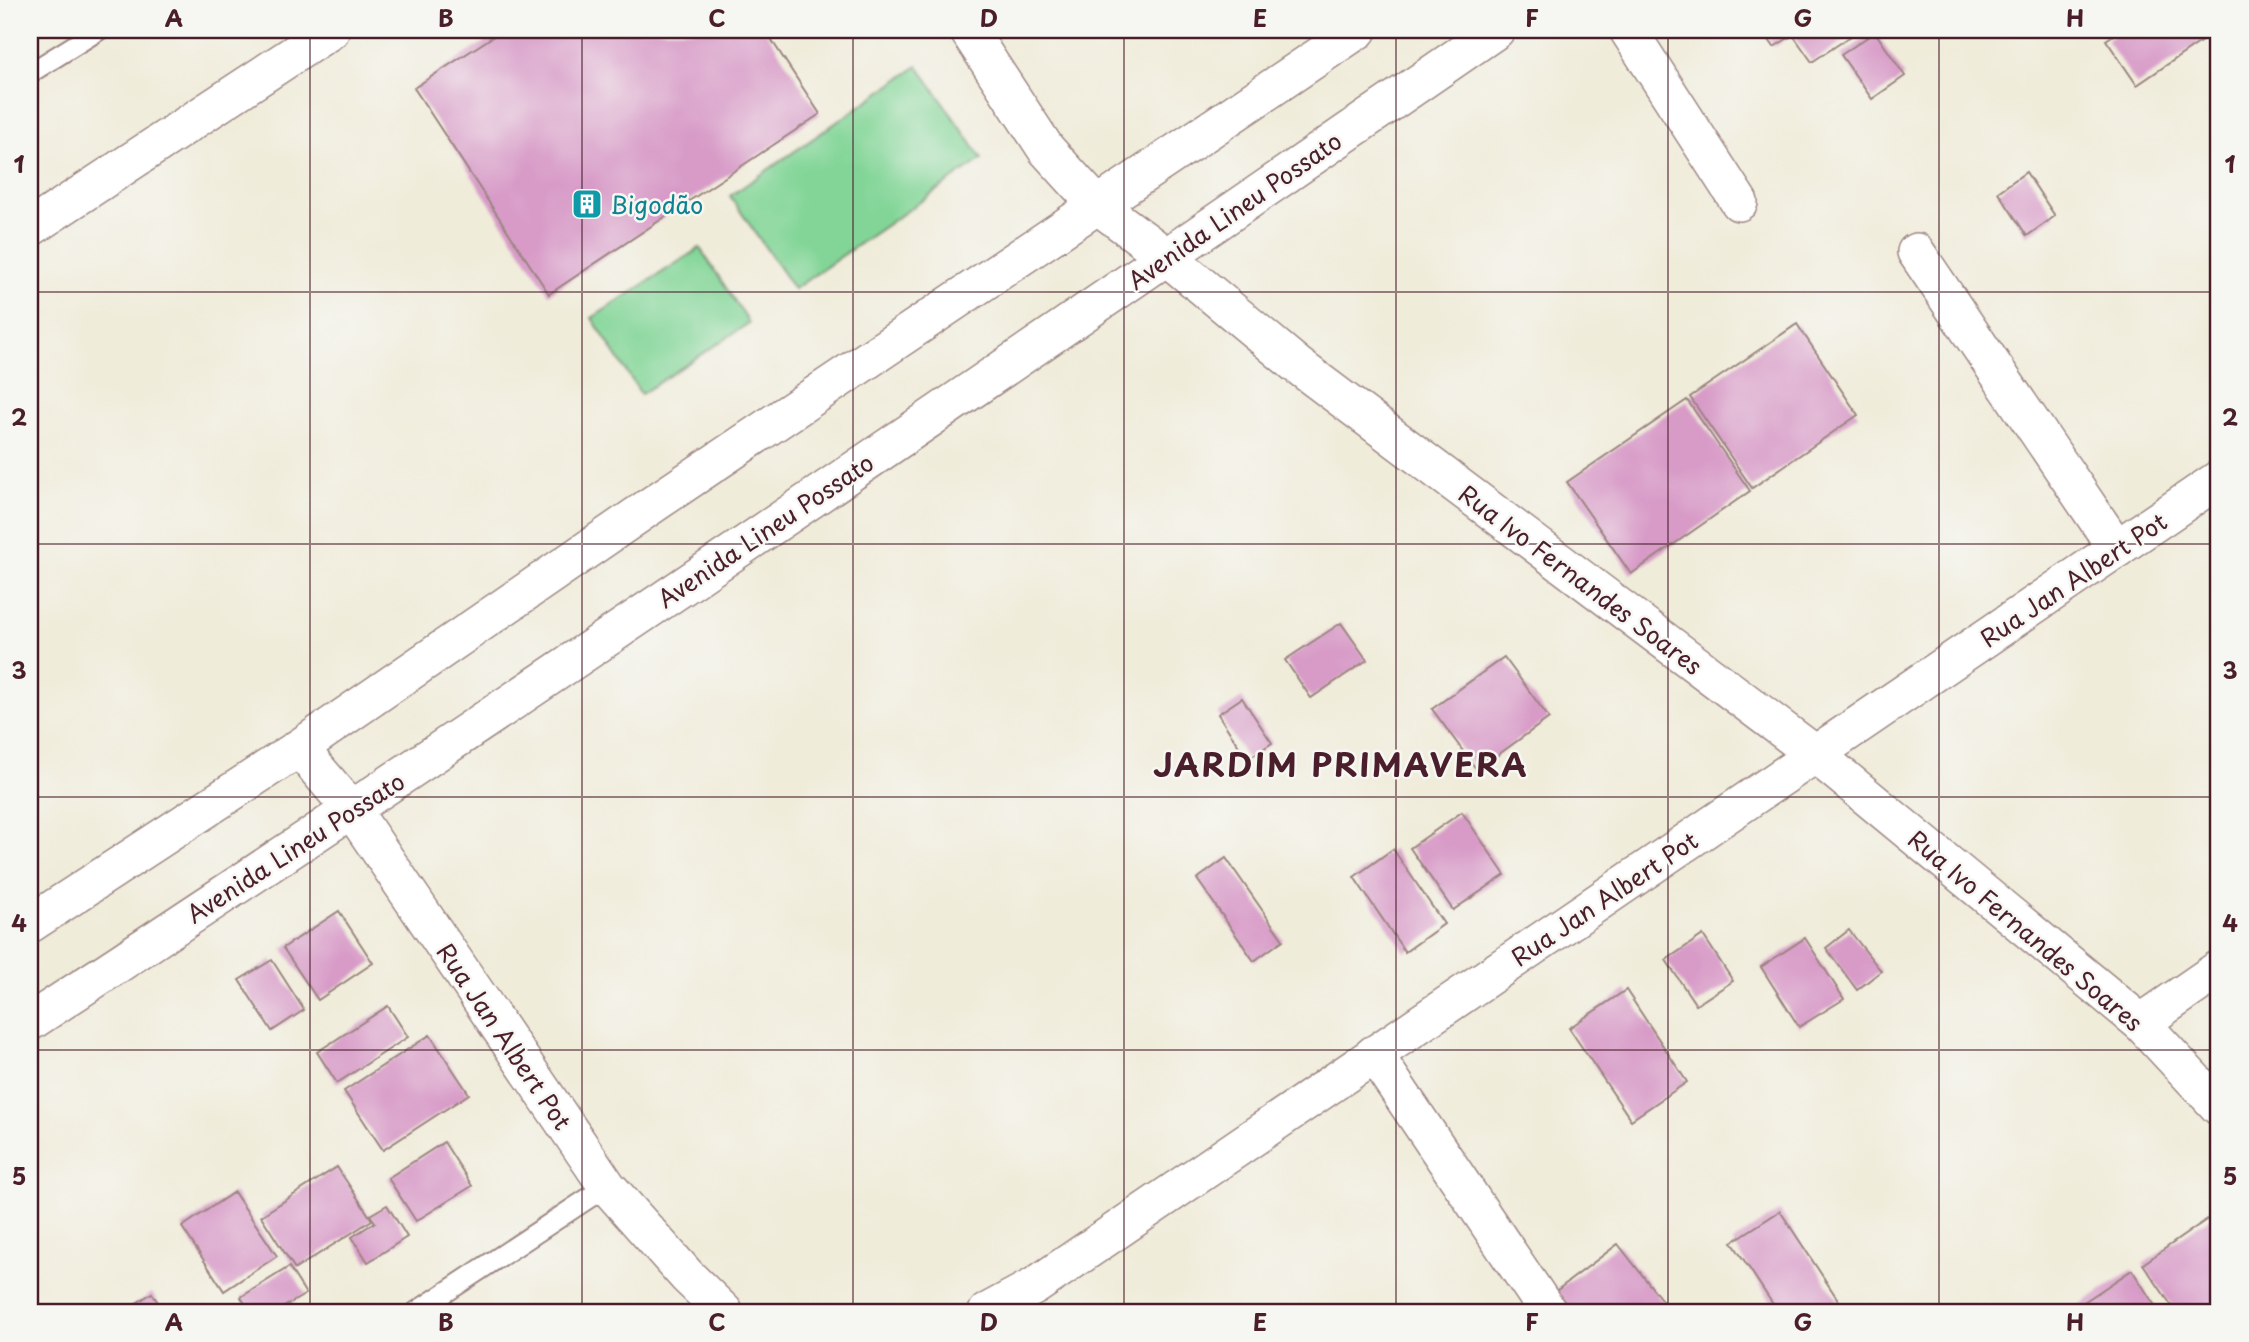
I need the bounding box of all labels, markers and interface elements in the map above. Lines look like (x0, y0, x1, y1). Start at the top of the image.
text: A (165, 0, 183, 35)
text: B (438, 0, 454, 35)
text: C (708, 0, 726, 35)
text: D (980, 0, 998, 35)
text: E (1253, 0, 1267, 35)
text: F (1525, 0, 1539, 35)
text: G (1794, 0, 1812, 35)
text: H (2066, 0, 2084, 35)
street label: Avenida Lineu Possato (1120, 122, 1348, 298)
text: 1 (14, 146, 25, 181)
text: 1 (2225, 146, 2236, 181)
place label: Bigodão (610, 186, 703, 222)
building icon: Bigodão (570, 187, 604, 221)
text: 2 (11, 399, 27, 434)
text: 2 (2222, 399, 2238, 434)
street label: Avenida Lineu Possato (650, 444, 880, 616)
street label: Rua Ivo Fernandes Soares (1452, 475, 1710, 683)
street label: Rua Jan Albert Pot (1972, 503, 2174, 655)
text: 3 (11, 652, 27, 687)
text: 3 (2222, 652, 2238, 687)
district label: JARDIM PRIMAVERA (1153, 740, 1529, 788)
street label: Avenida Lineu Possato (179, 763, 411, 931)
street label: Rua Ivo Fernandes Soares (1901, 821, 2151, 1039)
street label: Rua Jan Albert Pot (1503, 822, 1705, 974)
text: 4 (11, 905, 27, 940)
text: 4 (2222, 905, 2238, 940)
street label: Rua Jan Albert Pot (429, 935, 581, 1137)
text: 5 (12, 1158, 26, 1193)
text: 5 (2223, 1158, 2237, 1193)
text: A (165, 1304, 183, 1339)
text: B (438, 1304, 454, 1339)
text: C (708, 1304, 726, 1339)
text: D (980, 1304, 998, 1339)
text: E (1253, 1304, 1267, 1339)
text: F (1525, 1304, 1539, 1339)
text: G (1794, 1304, 1812, 1339)
text: H (2066, 1304, 2084, 1339)

